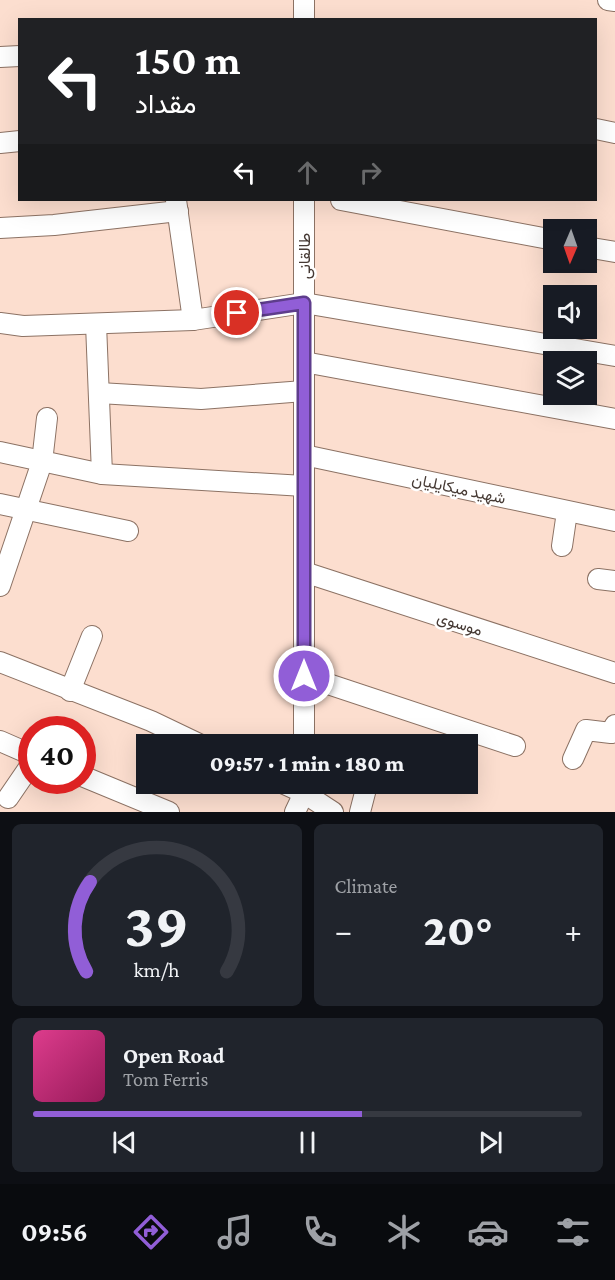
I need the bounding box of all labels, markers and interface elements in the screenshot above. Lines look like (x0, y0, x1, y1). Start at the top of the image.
text: 150 m (135, 36, 240, 83)
icon: left (36, 42, 114, 120)
text: مقداد (135, 89, 196, 119)
icon: left (228, 156, 261, 189)
icon: ahead (291, 156, 324, 189)
icon: right (354, 156, 387, 189)
north arrow (543, 219, 597, 273)
map controls (543, 219, 597, 405)
street label: طالقانی (296, 233, 315, 279)
button: sound (543, 285, 597, 339)
pin (211, 287, 262, 338)
icon: arrive (220, 296, 253, 329)
button: layers (543, 351, 597, 405)
street label: شهید میکایلیان (410, 470, 507, 509)
street label: موسوی (434, 608, 485, 641)
position arrow (272, 644, 336, 708)
speed limit sign: 40 (18, 716, 96, 794)
text: 09:57 · 1 min · 180 m (210, 751, 404, 776)
text: Climate (335, 875, 397, 897)
text: 39 (124, 890, 189, 959)
text: 20° (423, 905, 493, 955)
text: − (335, 912, 352, 949)
text: + (565, 912, 582, 949)
text: km/h (134, 958, 180, 982)
text: Open Road (123, 1043, 225, 1068)
text: Tom Ferris (123, 1068, 208, 1090)
icon: previous (108, 1126, 141, 1159)
icon: pause (291, 1126, 324, 1159)
icon: next (474, 1126, 507, 1159)
icon: directions (130, 1211, 172, 1253)
icon: music (214, 1211, 256, 1253)
icon: phone (299, 1211, 341, 1253)
icon: climate (383, 1211, 425, 1253)
icon: car (467, 1211, 509, 1253)
icon: filters (552, 1211, 594, 1253)
text: 09:56 (21, 1217, 88, 1247)

